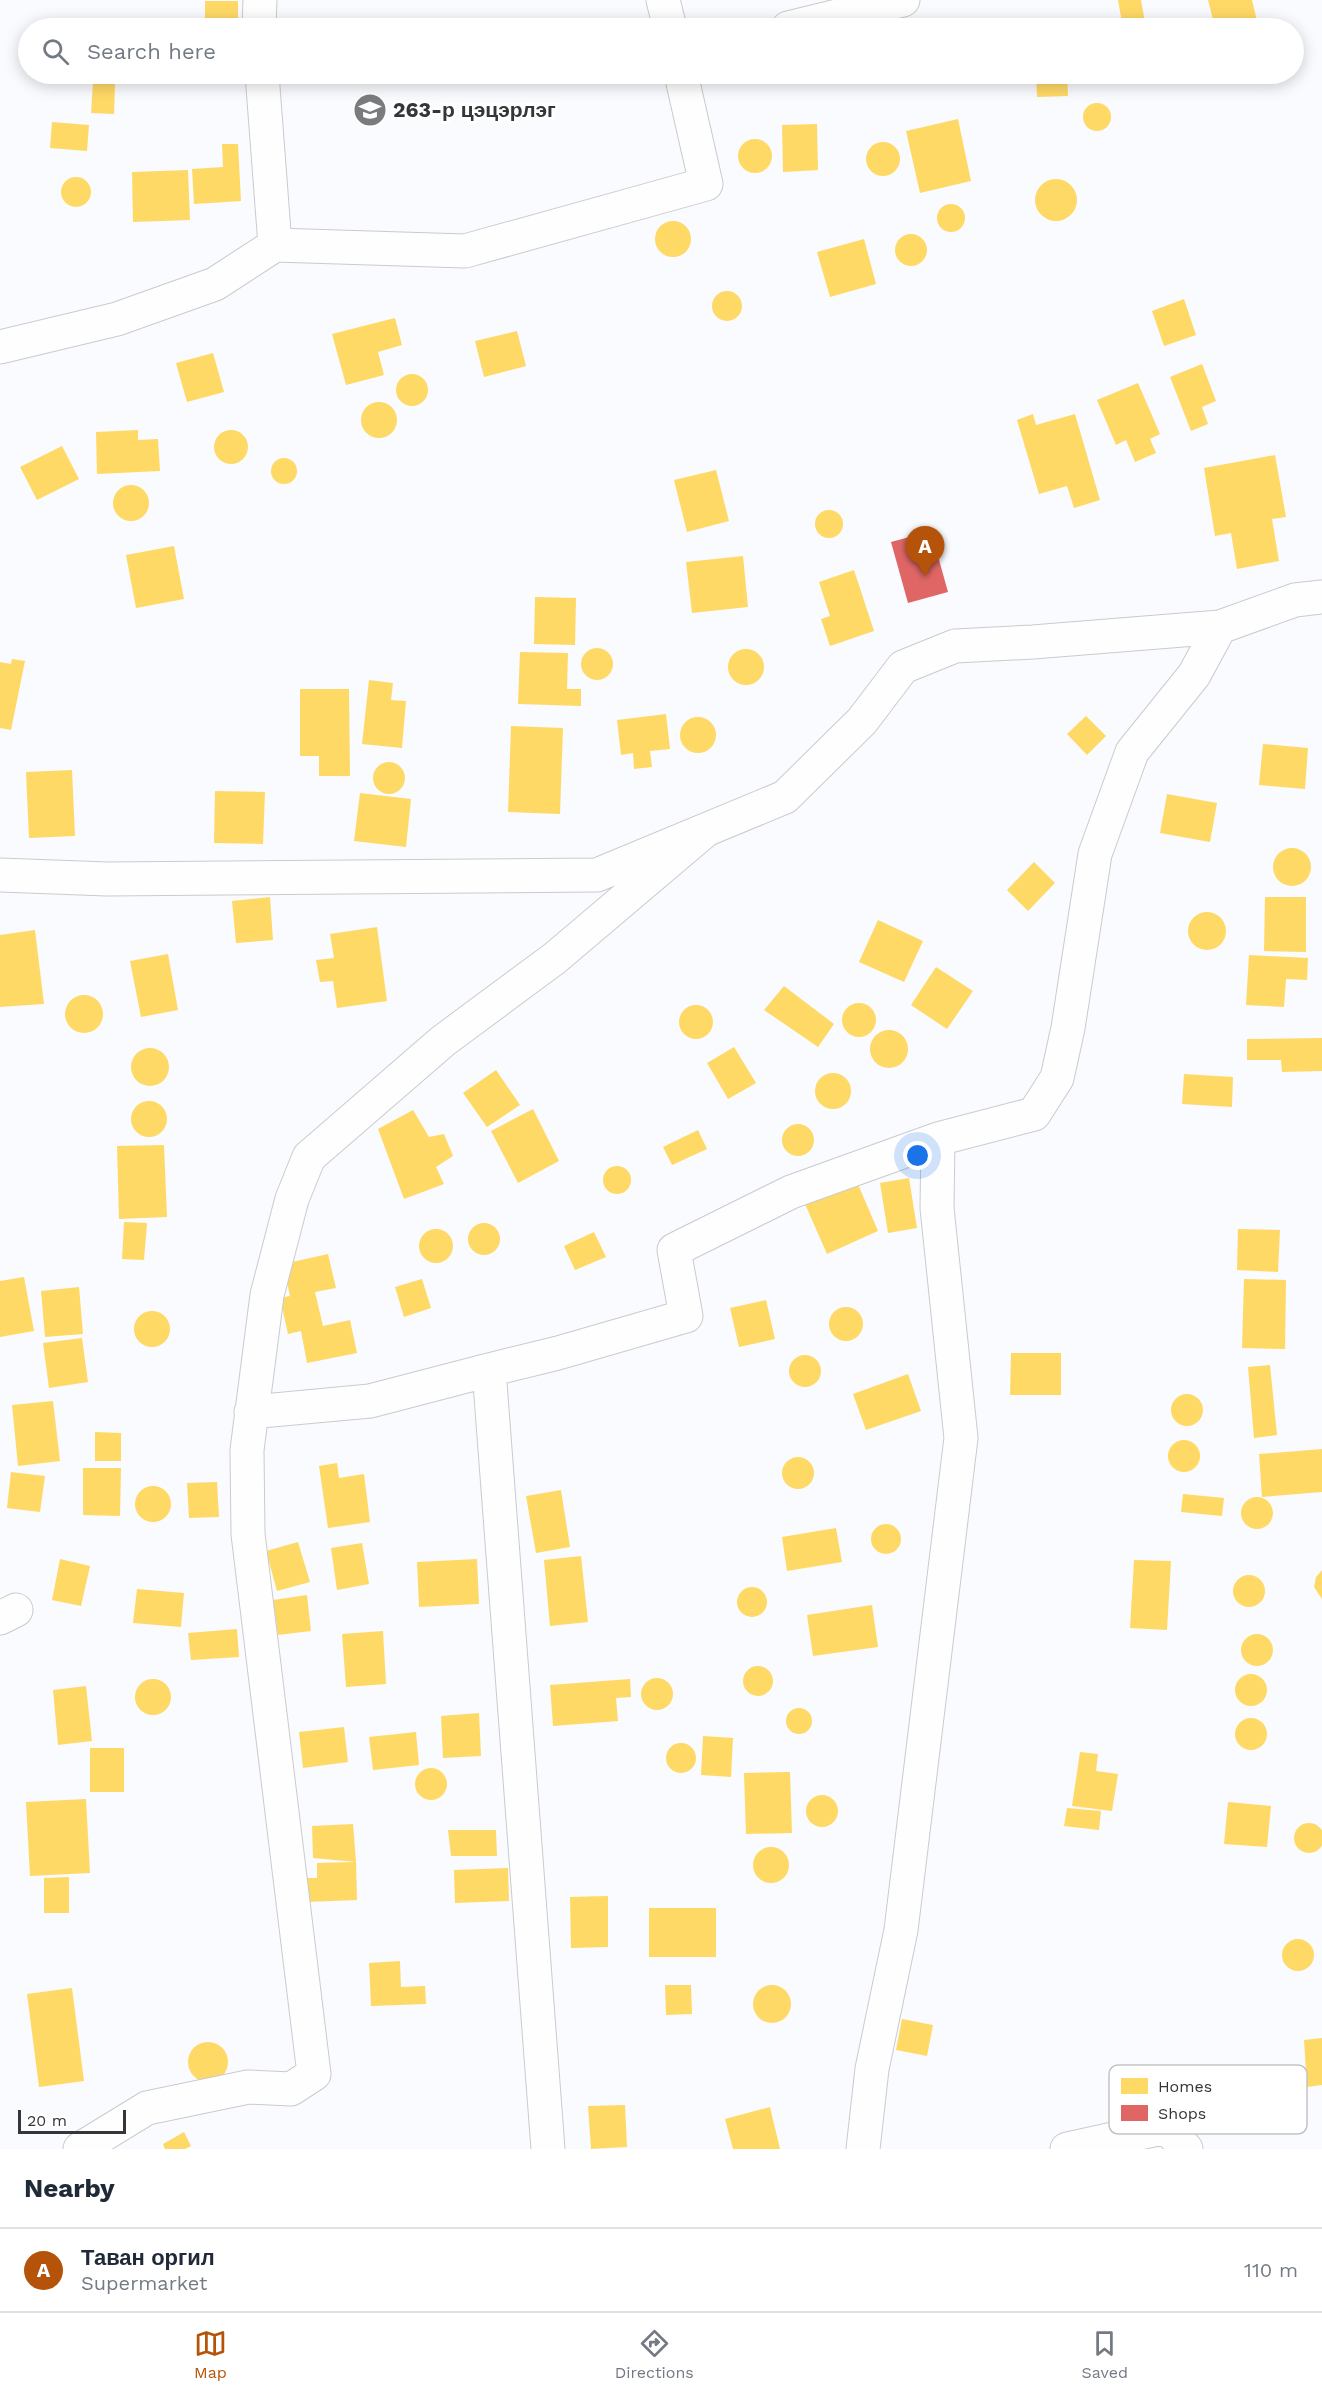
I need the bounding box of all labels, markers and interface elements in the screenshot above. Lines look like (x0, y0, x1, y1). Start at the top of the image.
search box (18, 18, 1304, 84)
icon: search (39, 35, 72, 68)
text: Search here (87, 39, 216, 64)
school or university icon: 263-р цэцэрлэг (352, 92, 388, 128)
place label: 263-р цэцэрлэг (393, 97, 556, 122)
pin: A (906, 526, 944, 576)
your location (903, 1141, 932, 1170)
legend (1109, 2065, 1307, 2134)
text: Homes (1158, 2077, 1212, 2096)
text: Shops (1158, 2104, 1206, 2123)
scale bar (18, 2107, 126, 2134)
text: 20 m (27, 2111, 67, 2130)
text: Nearby (24, 2173, 115, 2203)
text: Таван оргил (81, 2245, 215, 2270)
text: A (37, 2258, 50, 2282)
text: 110 m (1244, 2258, 1298, 2282)
text: Supermarket (81, 2271, 207, 2295)
tab: Map (194, 2327, 227, 2382)
tab: Directions (615, 2327, 694, 2382)
tab: Saved (1082, 2327, 1128, 2382)

